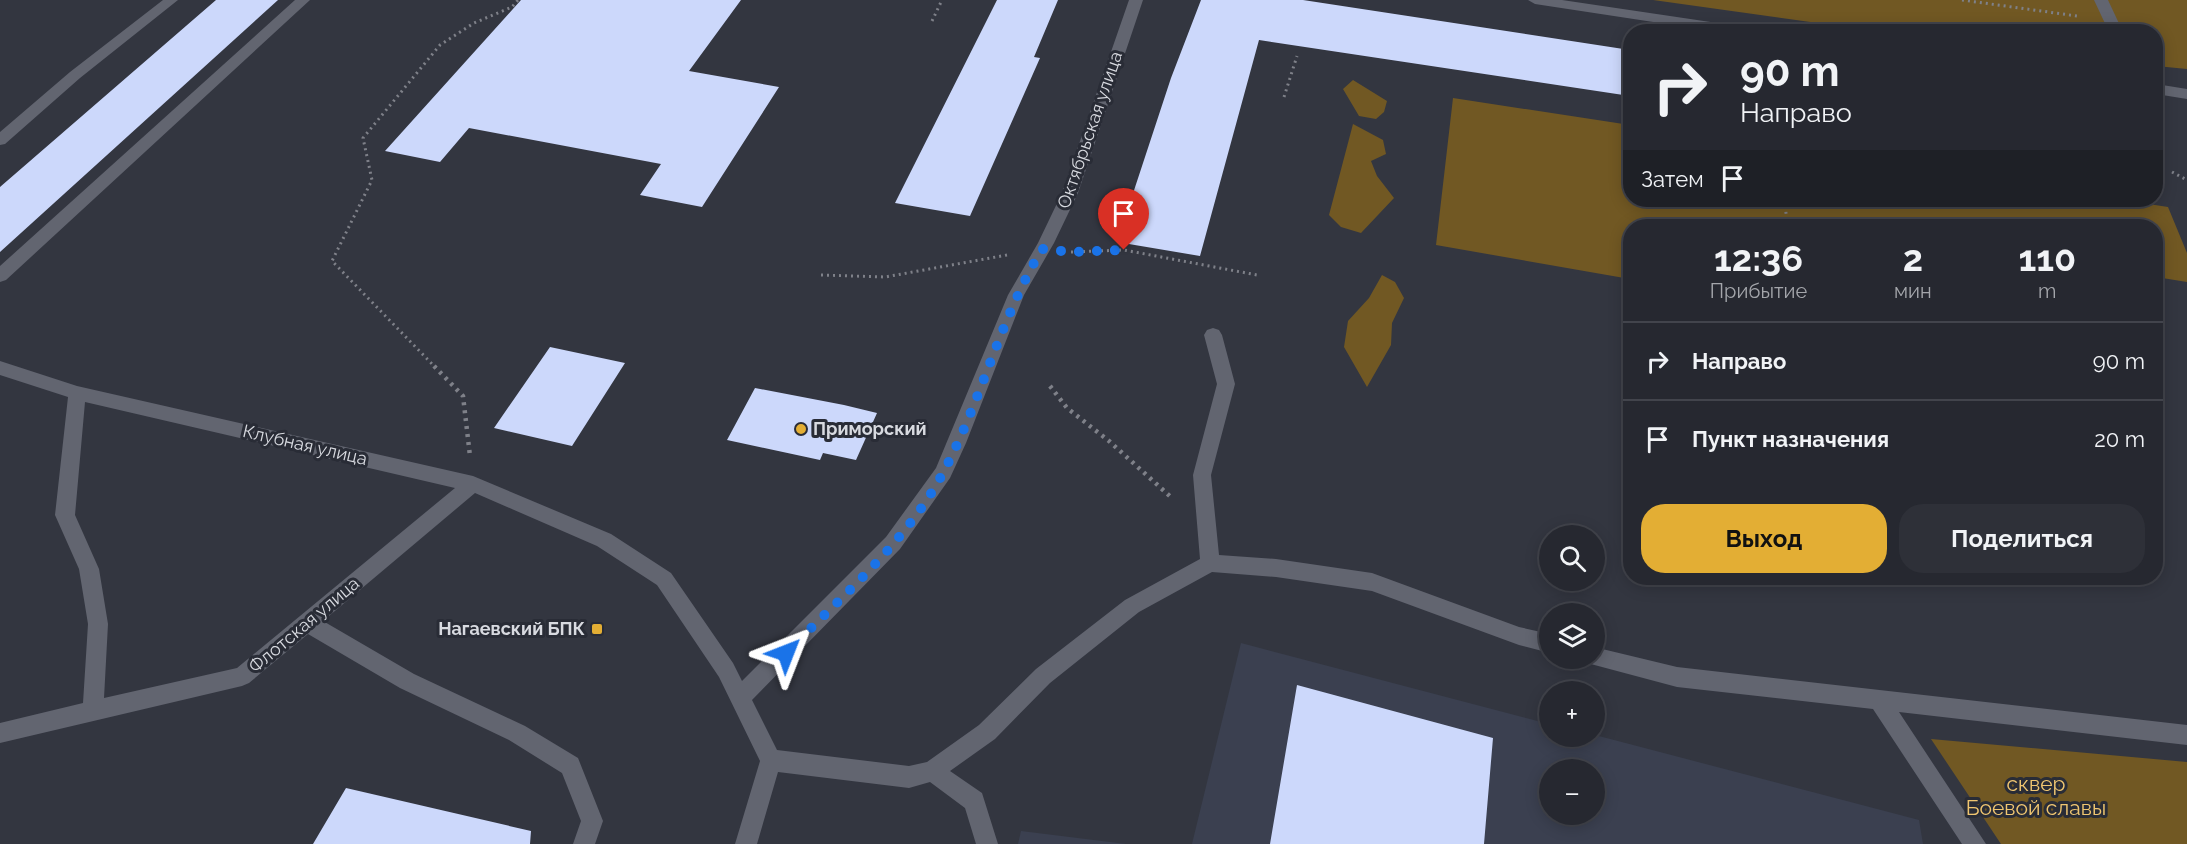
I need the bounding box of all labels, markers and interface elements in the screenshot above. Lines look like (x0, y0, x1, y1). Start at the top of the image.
text: 90 m (1740, 47, 1840, 96)
icon: right (1641, 48, 1719, 126)
street label: Октябрьская улица (1053, 49, 1126, 211)
text: Направо (1740, 97, 1852, 128)
icon: arrive (1716, 162, 1749, 195)
text: Затем (1641, 166, 1704, 192)
pin (1098, 188, 1149, 250)
icon: arrive (1107, 197, 1140, 230)
text: 12:36 (1714, 237, 1803, 279)
text: 2 (1903, 237, 1923, 279)
text: 110 (2018, 237, 2076, 279)
text: Прибытие (1710, 279, 1807, 303)
text: мин (1894, 279, 1932, 303)
text: m (2038, 279, 2056, 303)
icon: right (1641, 345, 1674, 378)
text: Направо (1692, 348, 1786, 374)
text: 90 m (2093, 348, 2145, 374)
place label: Приморский (813, 418, 926, 439)
street label: Клубная улица (241, 420, 369, 469)
marker: Приморский (794, 422, 808, 436)
icon: arrive (1641, 423, 1674, 456)
text: Пункт назначения (1692, 426, 1889, 452)
text: 20 m (2094, 426, 2145, 452)
button: Выход (1641, 504, 1887, 573)
button: Поделиться (1899, 504, 2145, 573)
map controls (1539, 525, 1605, 825)
button: search (1539, 525, 1605, 591)
street label: Флотская улица (244, 572, 363, 677)
button: layers (1539, 603, 1605, 669)
place label: Нагаевский БПК (438, 618, 586, 639)
position arrow (754, 621, 818, 685)
marker: Нагаевский БПК (590, 622, 604, 636)
button: + (1539, 681, 1605, 747)
button: − (1539, 759, 1605, 825)
park label: сквер Боевой славы (1966, 771, 2106, 820)

